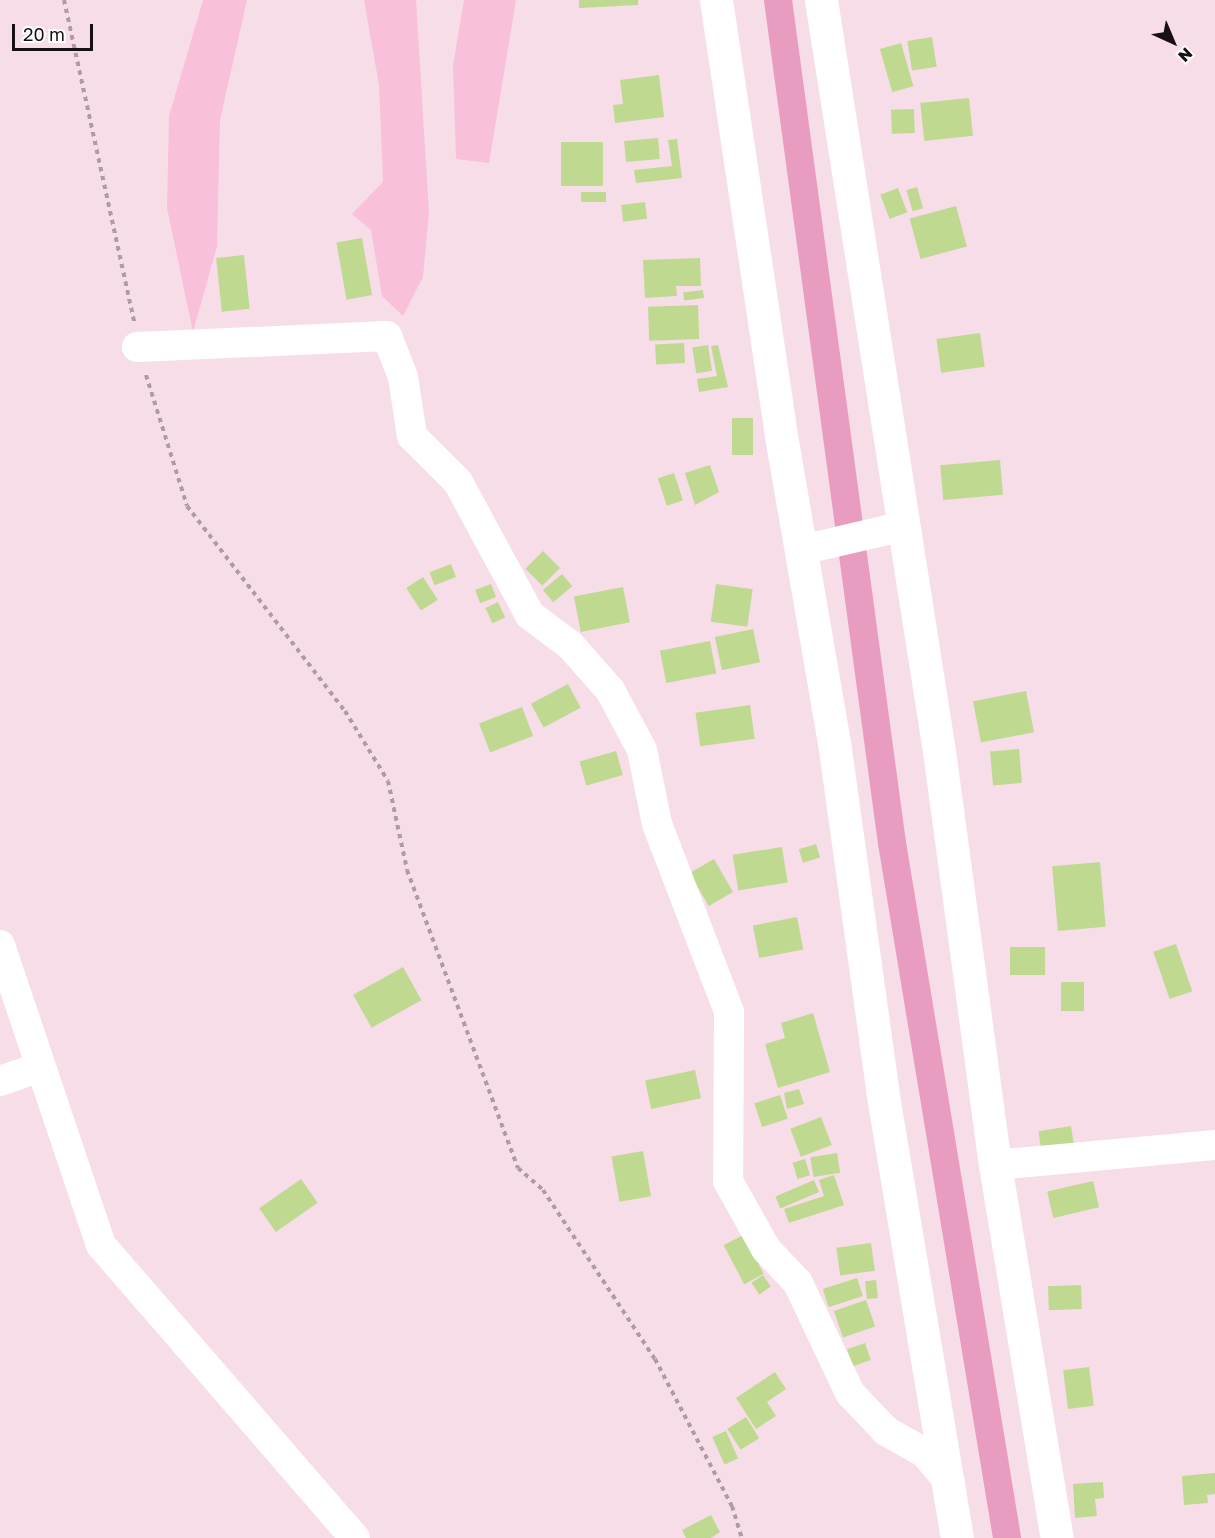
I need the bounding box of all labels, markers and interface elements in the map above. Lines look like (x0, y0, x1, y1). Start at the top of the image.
scale bar (15, 12, 96, 50)
north arrow (1143, 12, 1203, 72)
text: 20 m (23, 23, 65, 45)
text: N (1174, 44, 1197, 66)

